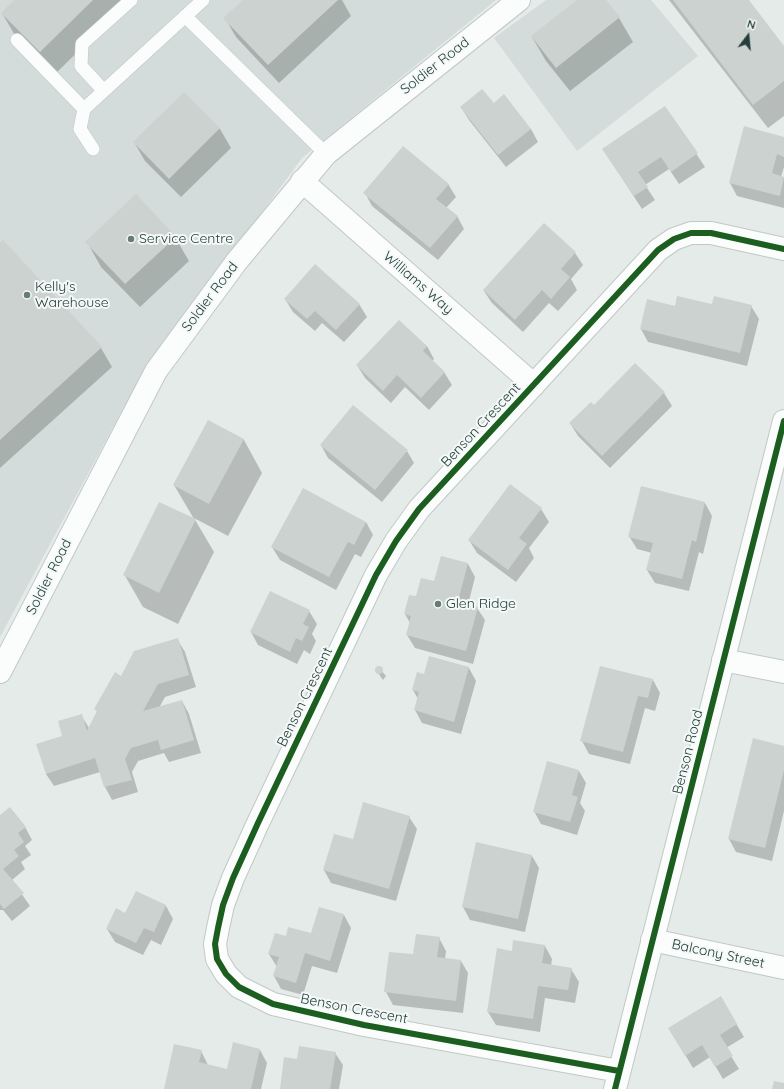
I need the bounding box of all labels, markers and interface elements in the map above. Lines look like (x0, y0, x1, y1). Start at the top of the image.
north arrow (728, 16, 768, 56)
text: N (745, 17, 757, 32)
street label: Soldier Road (397, 34, 473, 98)
place label: Service Centre (139, 231, 233, 247)
marker: Service Centre (126, 234, 136, 244)
street label: Williams Way (379, 248, 457, 318)
street label: Soldier Road (178, 259, 242, 335)
place label: Kelly's Warehouse (35, 279, 109, 312)
marker: Kelly's Warehouse (22, 290, 32, 300)
street label: Benson Crescent (438, 380, 524, 470)
street label: Soldier Road (23, 536, 75, 618)
place label: Glen Ridge (446, 596, 516, 612)
marker: Glen Ridge (433, 599, 443, 609)
street label: Benson Crescent (274, 644, 336, 750)
street label: Benson Road (669, 708, 707, 796)
street label: Balcony Street (670, 936, 766, 972)
street label: Benson Crescent (299, 990, 409, 1028)

